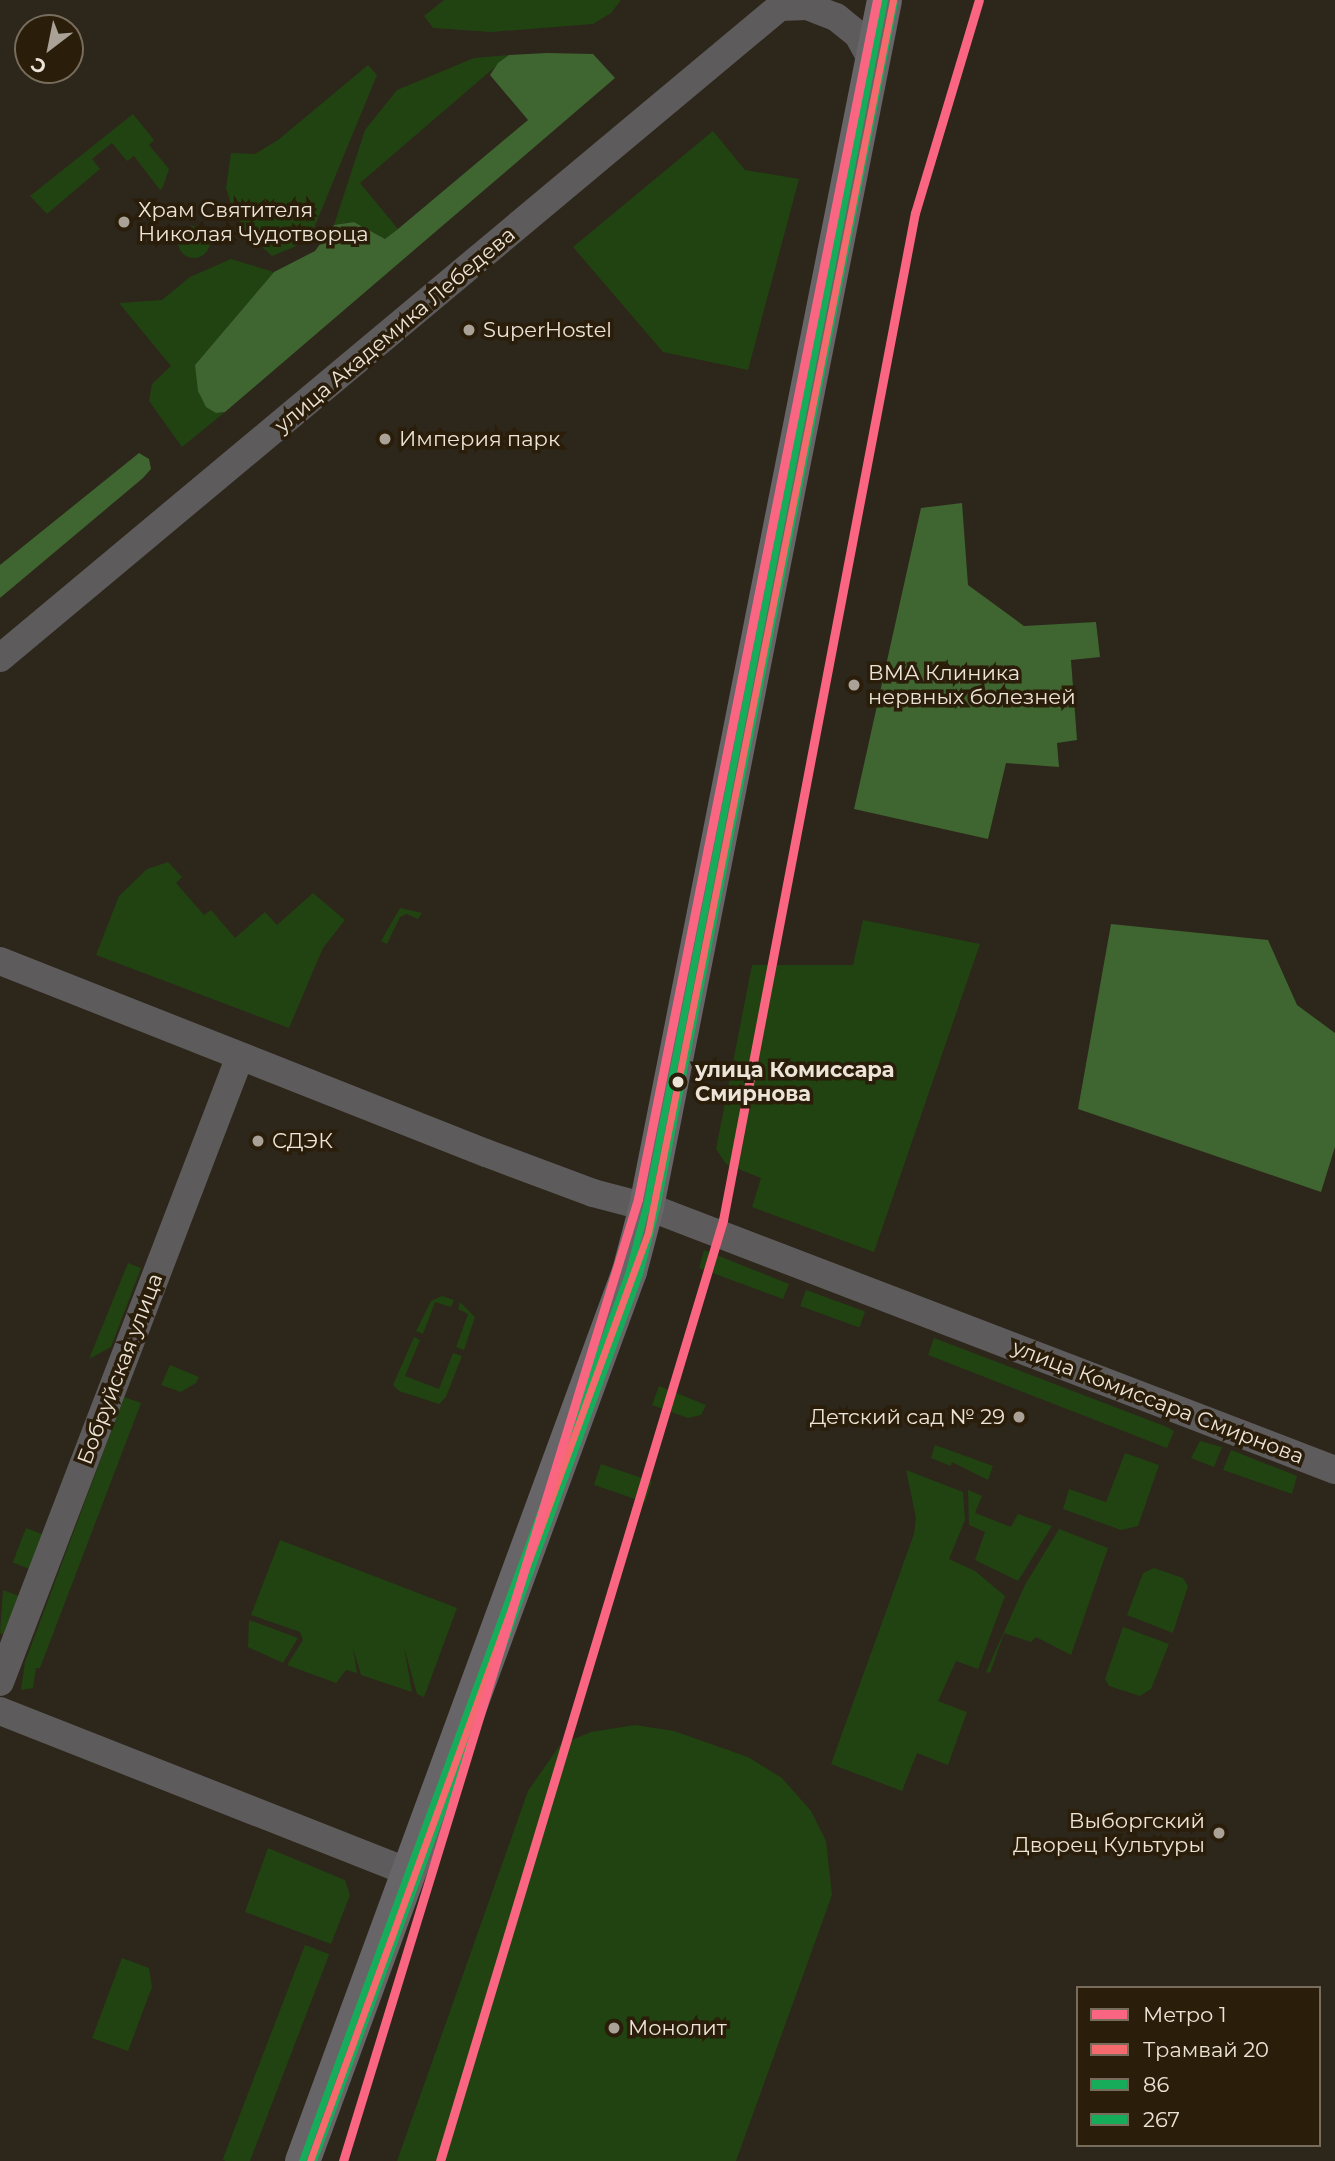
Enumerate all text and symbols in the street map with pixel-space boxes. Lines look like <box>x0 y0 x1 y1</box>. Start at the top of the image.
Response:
north arrow <box>14 14 84 84</box>
text: С <box>27 52 51 79</box>
place label: Храм Святителя Николая Чудотворца <box>138 197 368 247</box>
marker: Храм Святителя Николая Чудотворца <box>116 214 132 230</box>
street label: улица Академика Лебедева <box>270 222 520 438</box>
place label: SuperHostel <box>483 317 612 343</box>
marker: SuperHostel <box>461 322 477 338</box>
place label: Империя парк <box>399 426 560 452</box>
marker: Империя парк <box>377 431 393 447</box>
place label: ВМА Клиника нервных болезней <box>868 660 1076 710</box>
marker: ВМА Клиника нервных болезней <box>846 677 862 693</box>
place label: улица Комиссара Смирнова <box>695 1057 894 1107</box>
marker: улица Комиссара Смирнова <box>667 1071 689 1093</box>
place label: СДЭК <box>272 1128 333 1154</box>
marker: СДЭК <box>250 1133 266 1149</box>
street label: Бобруйская улица <box>72 1270 168 1468</box>
street label: улица Комиссара Смирнова <box>1009 1335 1307 1469</box>
place label: Детский сад № 29 <box>810 1404 1005 1430</box>
marker: Детский сад № 29 <box>1011 1409 1027 1425</box>
place label: Выборгский Дворец Культуры <box>1013 1808 1205 1858</box>
marker: Выборгский Дворец Культуры <box>1211 1825 1227 1841</box>
legend <box>1076 1986 1321 2147</box>
text: Метро 1 <box>1143 2002 1227 2027</box>
place label: Монолит <box>628 2015 727 2041</box>
marker: Монолит <box>606 2020 622 2036</box>
text: Трамвай 20 <box>1143 2037 1269 2062</box>
text: 86 <box>1143 2072 1169 2097</box>
text: 267 <box>1143 2107 1180 2132</box>

